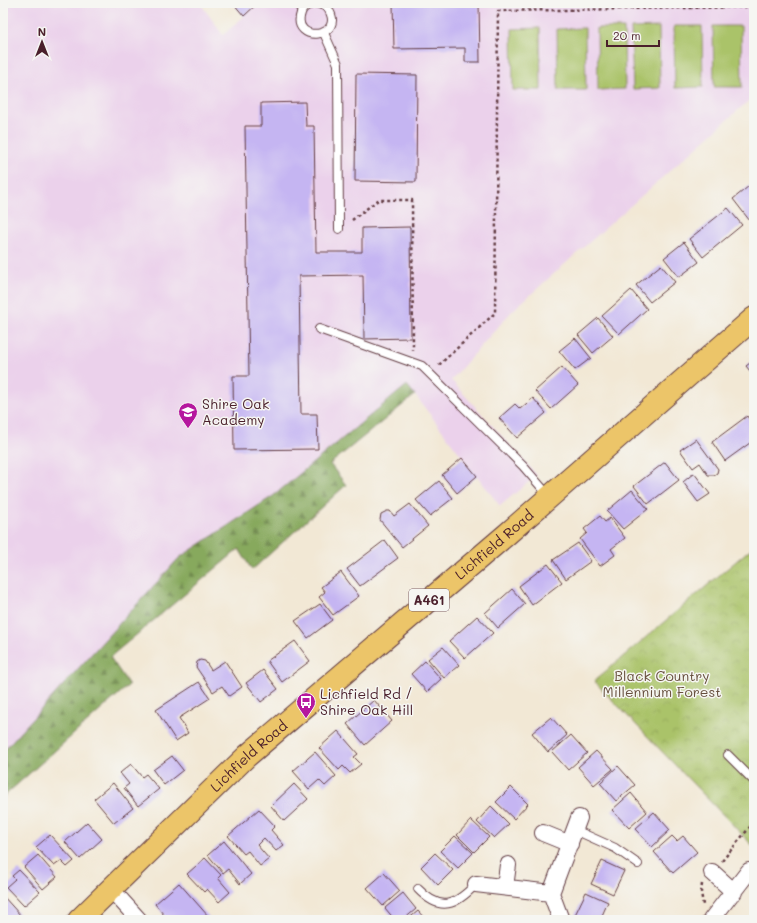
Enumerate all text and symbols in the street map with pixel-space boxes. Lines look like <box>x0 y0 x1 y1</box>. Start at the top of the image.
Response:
north arrow <box>22 22 62 62</box>
scale bar <box>607 22 659 48</box>
text: N <box>38 24 46 39</box>
text: 20 m <box>613 27 641 43</box>
place label: Shire Oak Academy <box>202 394 269 429</box>
school or university icon: Shire Oak Academy <box>177 401 199 429</box>
street label: Lichfield Road <box>451 505 537 584</box>
road number: A461 <box>409 589 449 611</box>
park label: Black Country Millennium Forest <box>602 666 722 701</box>
place label: Lichfield Rd / Shire Oak Hill <box>320 684 413 719</box>
bus stop icon: Lichfield Rd / Shire Oak Hill <box>295 691 317 719</box>
street label: Lichfield Road <box>206 716 291 796</box>

